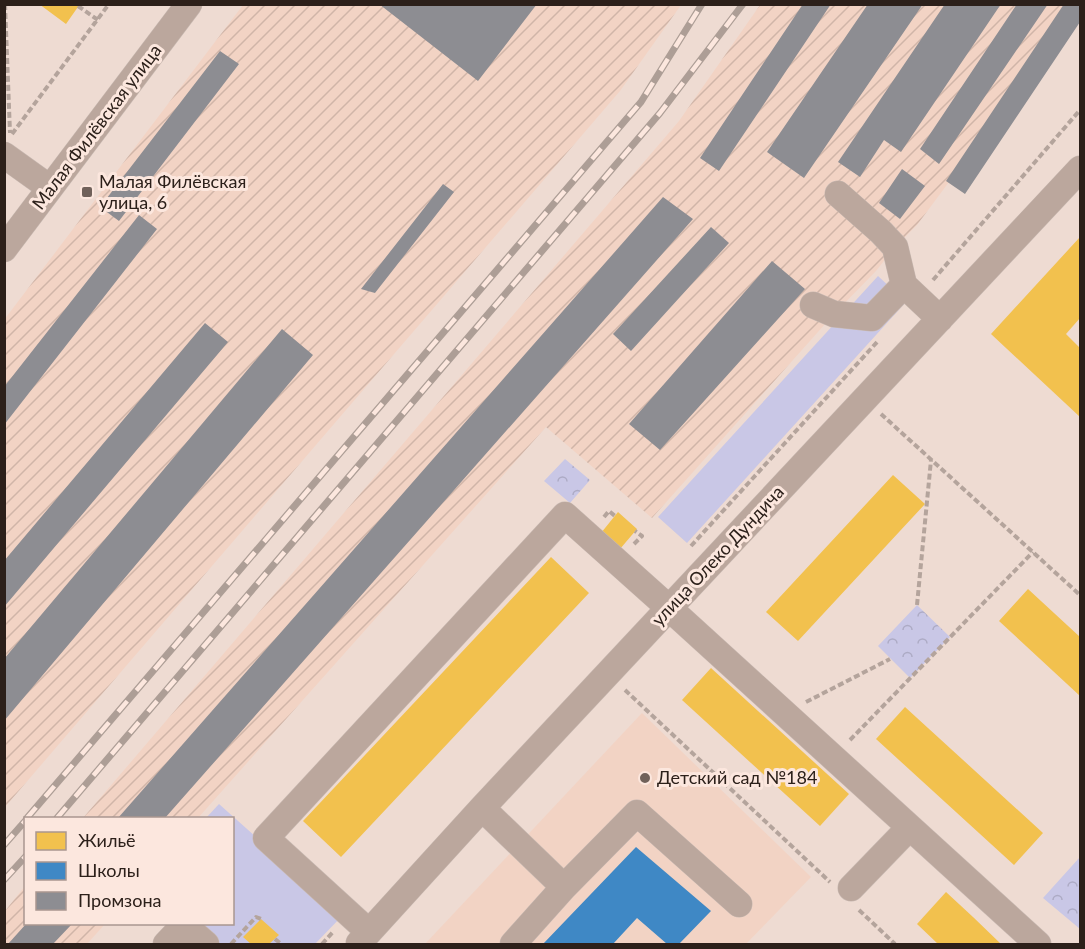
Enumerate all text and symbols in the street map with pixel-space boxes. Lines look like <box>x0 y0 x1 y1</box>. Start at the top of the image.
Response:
street label: Малая Филёвская улица <box>27 39 166 213</box>
place label: Малая Филёвская улица, 6 <box>99 170 246 213</box>
marker: Малая Филёвская улица, 6 <box>80 185 94 199</box>
street label: улица Олеко Дундича <box>647 481 788 630</box>
place label: Детский сад №184 <box>657 766 817 788</box>
marker: Детский сад №184 <box>638 771 652 785</box>
legend <box>24 817 234 925</box>
text: Жильё <box>78 829 136 851</box>
text: Школы <box>78 859 140 881</box>
text: Промзона <box>78 889 161 911</box>

